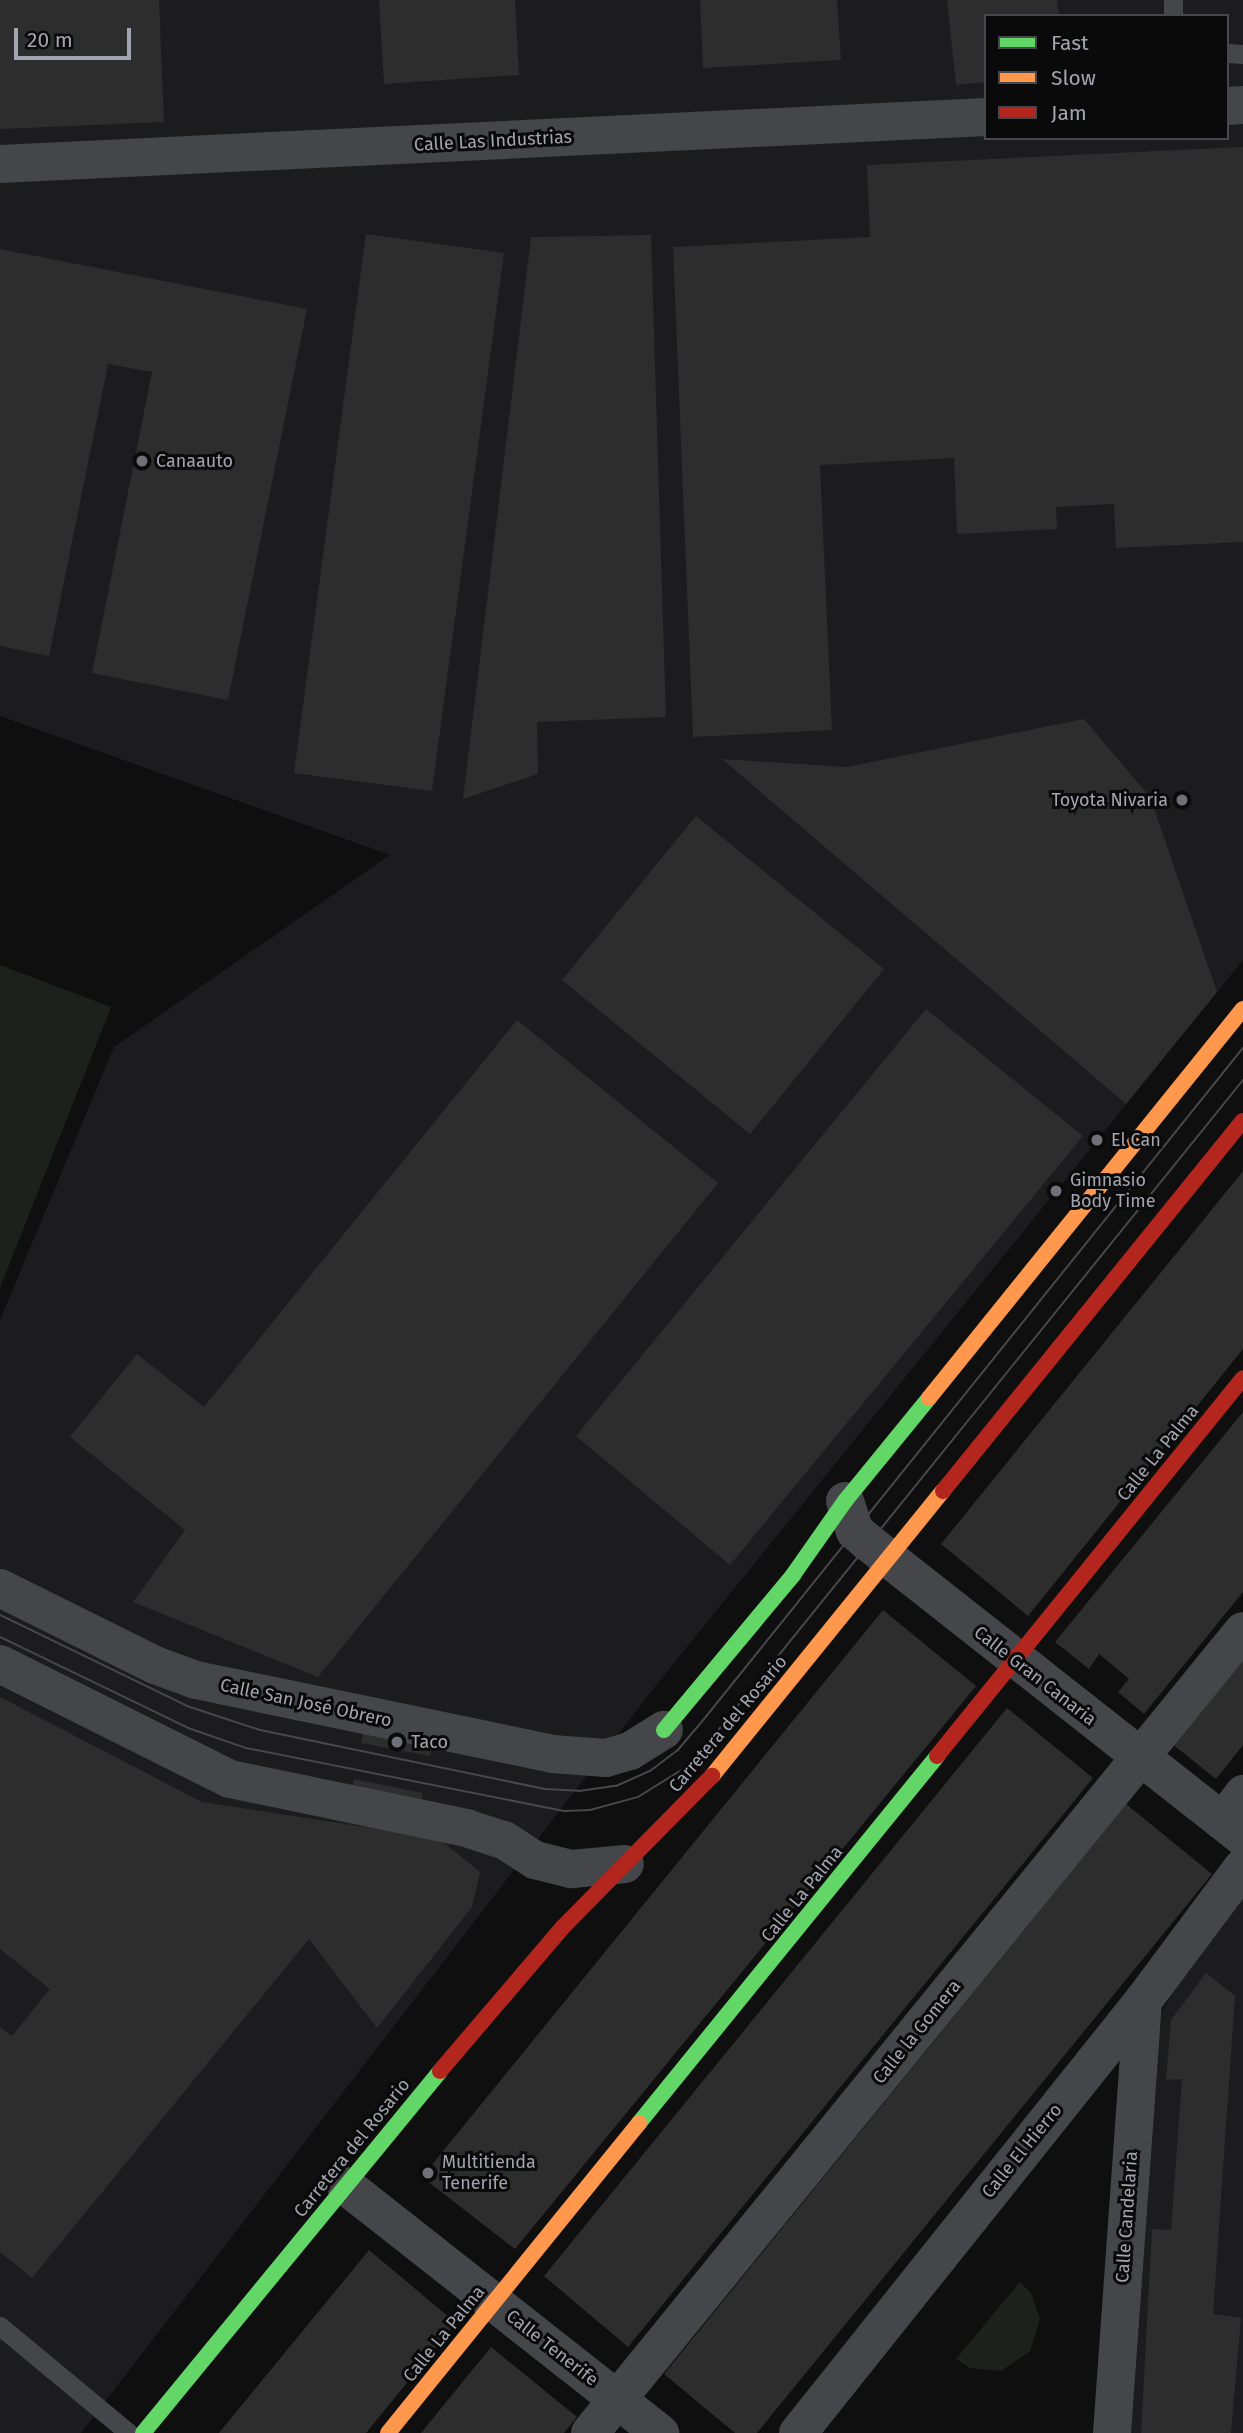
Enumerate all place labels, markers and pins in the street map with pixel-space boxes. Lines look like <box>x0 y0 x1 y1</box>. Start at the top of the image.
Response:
place label: Canaauto <box>156 450 233 472</box>
marker: Canaauto <box>134 453 150 469</box>
place label: Toyota Nivaria <box>1051 789 1168 811</box>
marker: Toyota Nivaria <box>1174 792 1190 808</box>
place label: El Can <box>1111 1129 1161 1151</box>
marker: El Can <box>1089 1132 1105 1148</box>
place label: Gimnasio Body Time <box>1070 1170 1155 1212</box>
marker: Gimnasio Body Time <box>1048 1183 1064 1199</box>
place label: Taco <box>411 1731 448 1753</box>
marker: Taco <box>389 1734 405 1750</box>
place label: Multitienda Tenerife <box>442 2152 536 2194</box>
marker: Multitienda Tenerife <box>420 2165 436 2181</box>

